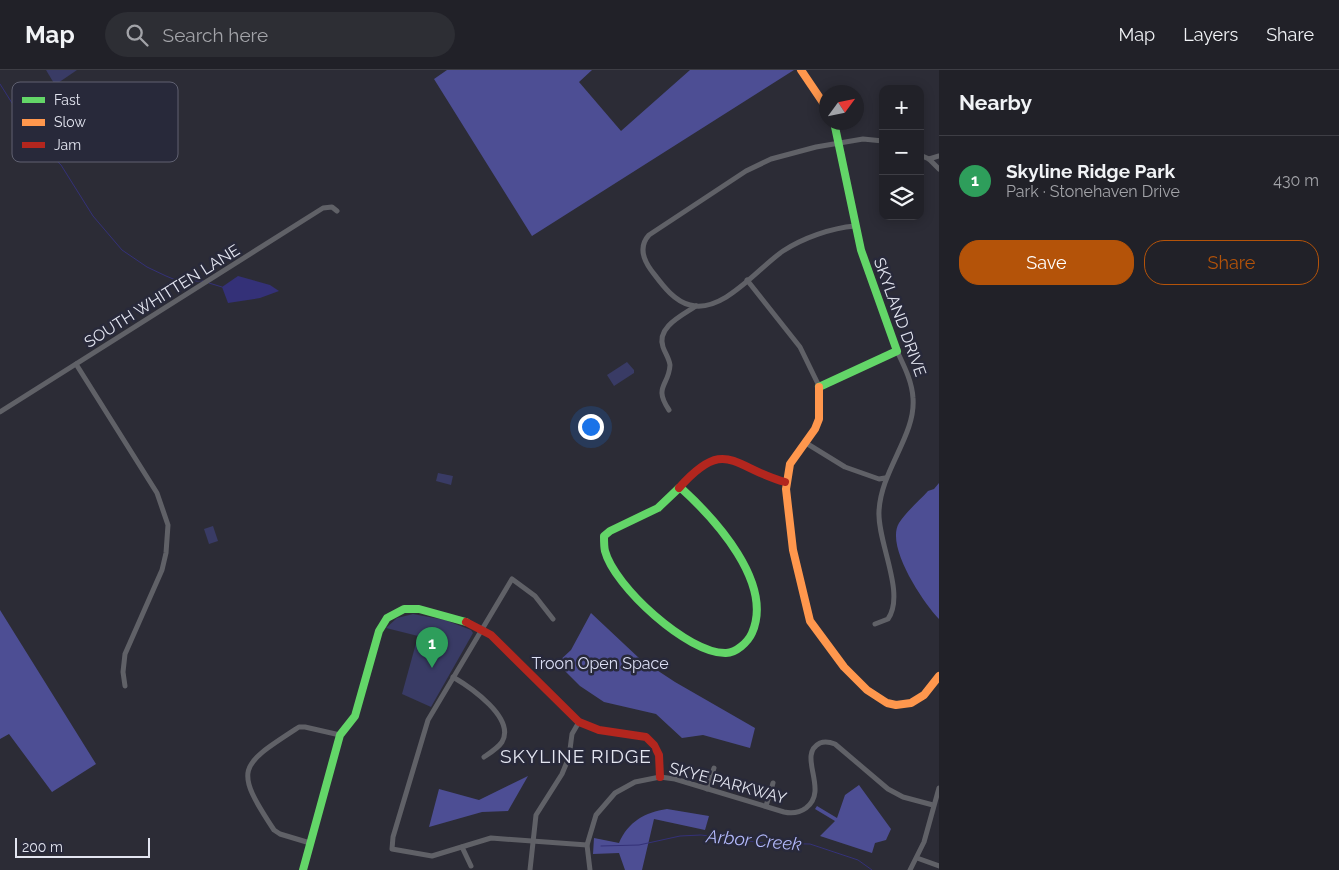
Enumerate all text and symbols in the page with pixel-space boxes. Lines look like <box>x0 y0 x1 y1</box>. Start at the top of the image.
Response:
search box <box>105 12 455 57</box>
text: Map <box>25 20 75 49</box>
icon: search <box>123 21 151 49</box>
text: Search here <box>163 24 268 46</box>
text: Map <box>1119 24 1155 45</box>
text: Layers <box>1183 24 1238 45</box>
text: Share <box>1266 24 1314 45</box>
legend <box>12 82 178 162</box>
north arrow <box>819 85 864 130</box>
map controls <box>879 85 924 220</box>
button: + <box>879 85 924 130</box>
text: Nearby <box>959 90 1032 115</box>
text: Fast <box>54 92 81 108</box>
text: Slow <box>54 114 86 130</box>
button: − <box>879 130 924 175</box>
text: Jam <box>54 137 81 153</box>
text: Skyline Ridge Park <box>1006 160 1175 182</box>
text: 1 <box>971 171 979 190</box>
text: 430 m <box>1273 171 1319 190</box>
button: layers <box>879 175 924 220</box>
text: Park · Stonehaven Drive <box>1006 182 1180 201</box>
street label: SOUTH WHITTEN LANE <box>81 240 243 352</box>
button: Save <box>959 240 1134 285</box>
button: Share <box>1144 240 1319 285</box>
street label: SKYLAND DRIVE <box>870 255 930 379</box>
your location <box>578 414 604 440</box>
pin: 1 <box>416 627 448 668</box>
park label: Troon Open Space <box>531 654 669 673</box>
district label: SKYLINE RIDGE <box>500 745 652 767</box>
street label: SKYE PARKWAY <box>667 758 789 808</box>
water label: Arbor Creek <box>704 825 803 855</box>
scale bar <box>15 835 150 858</box>
text: 200 m <box>22 839 63 855</box>

